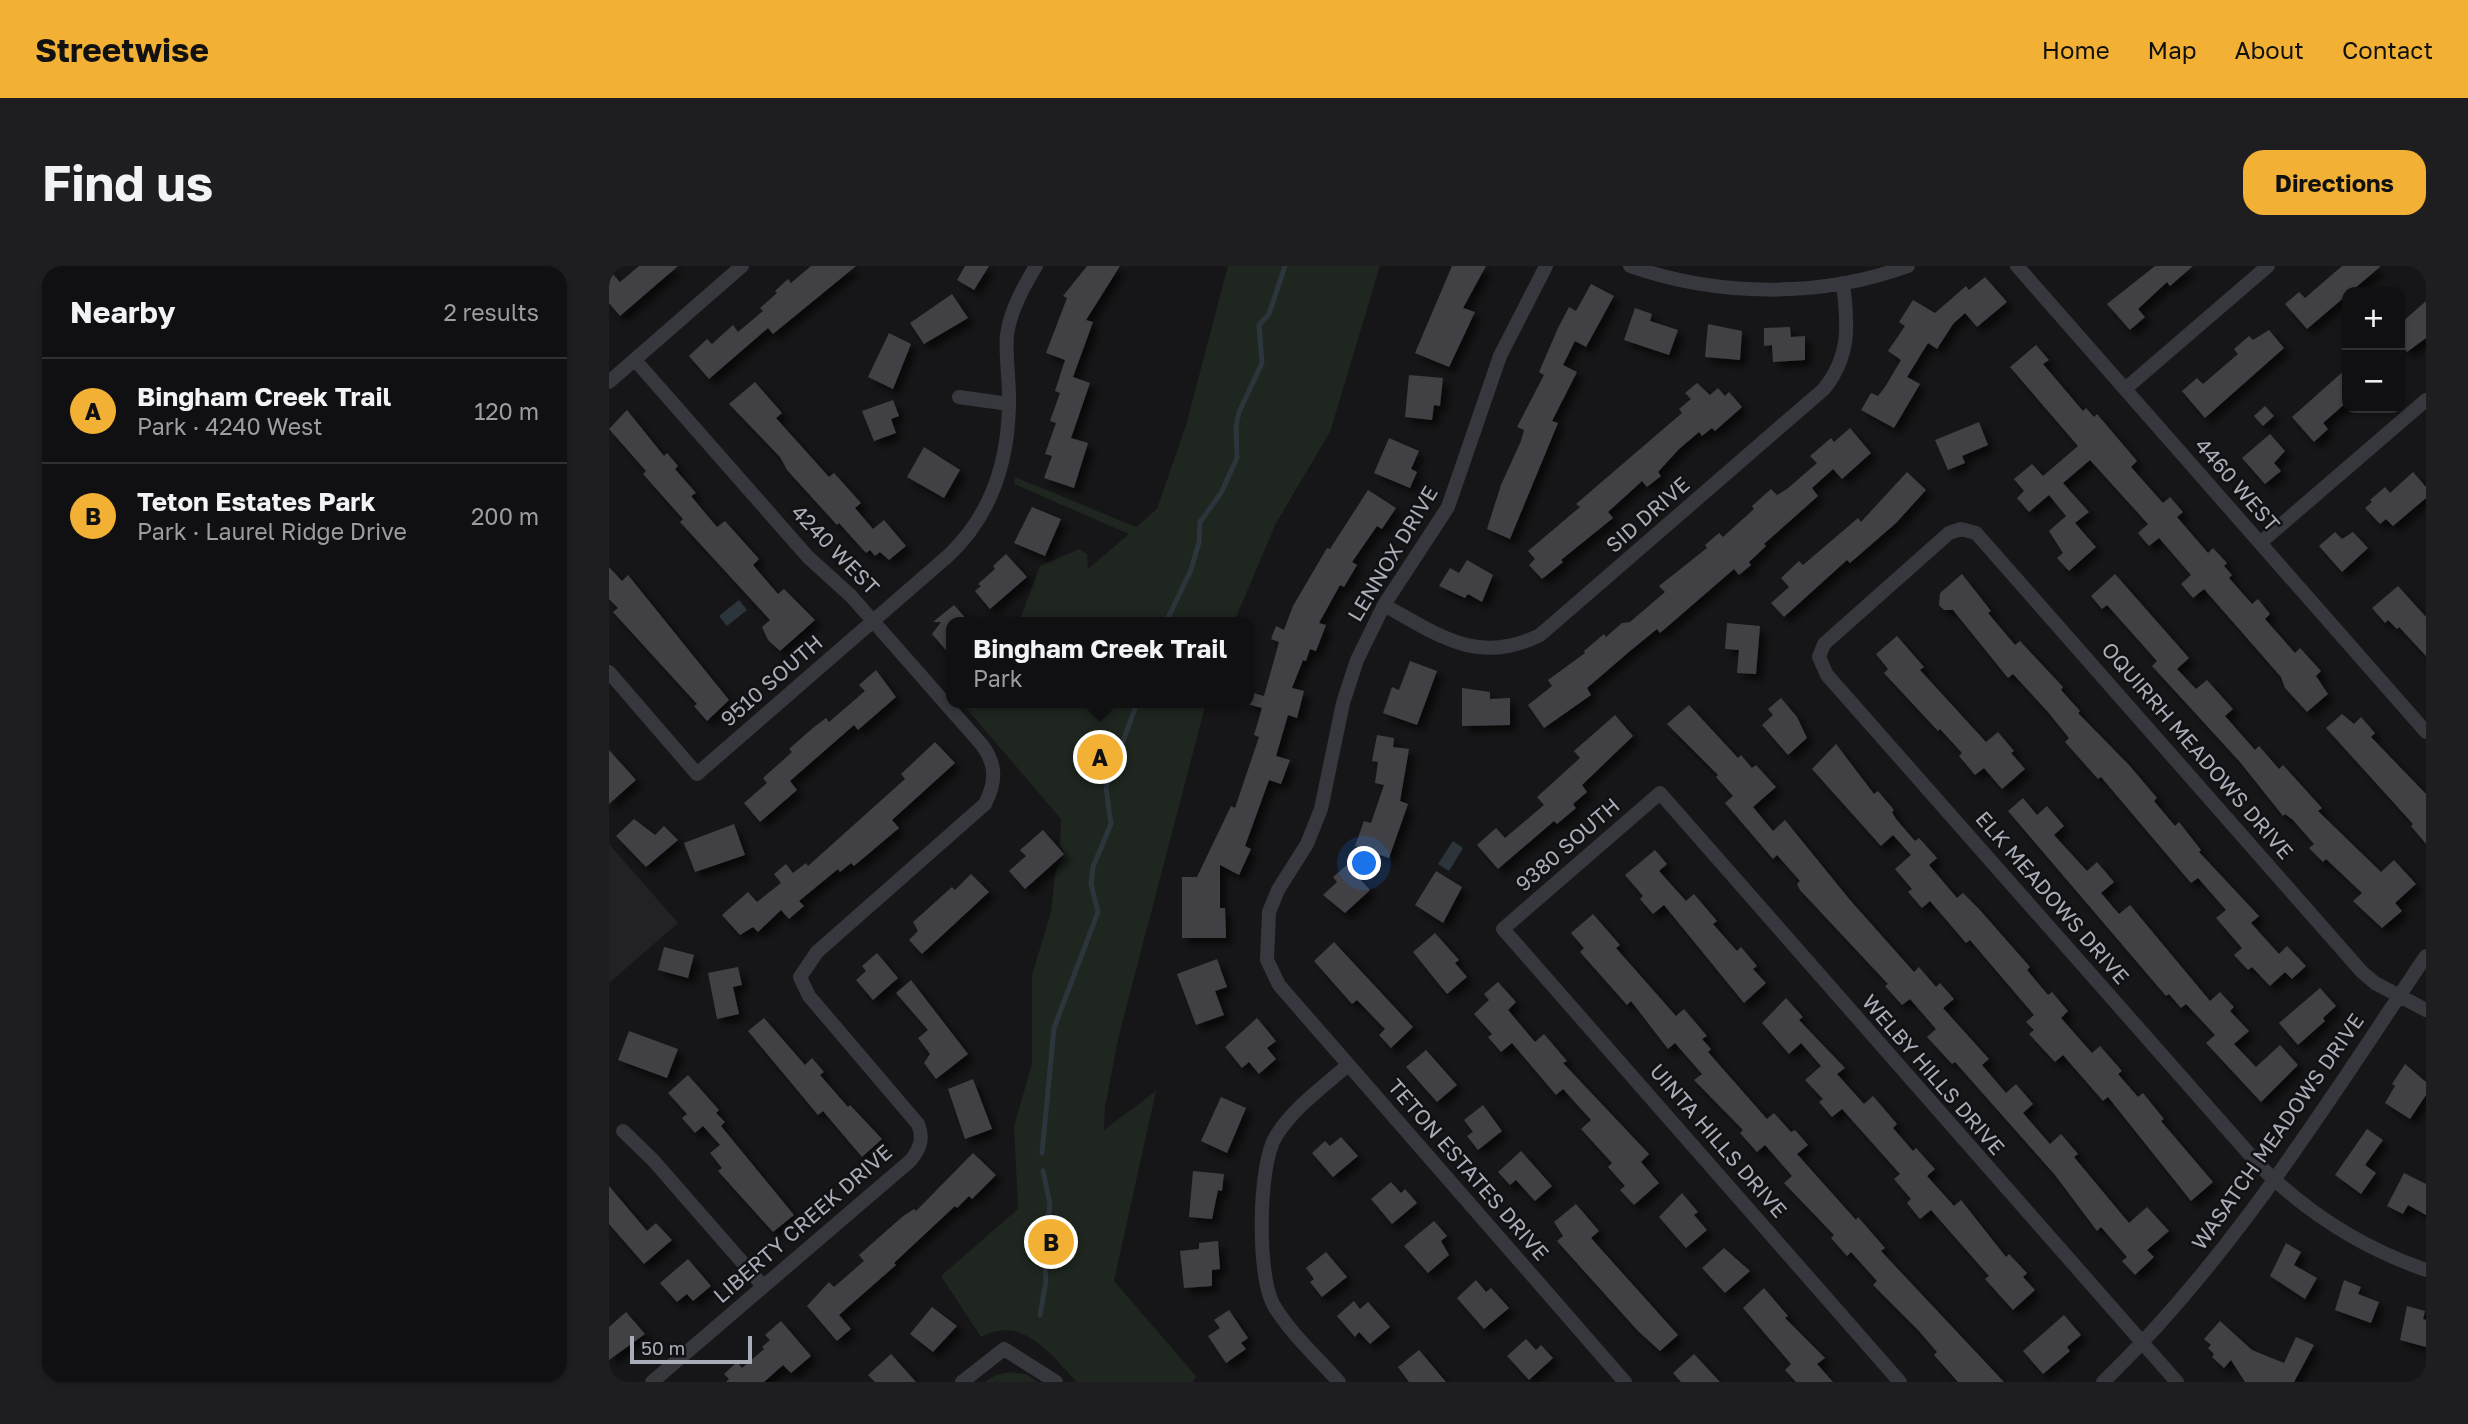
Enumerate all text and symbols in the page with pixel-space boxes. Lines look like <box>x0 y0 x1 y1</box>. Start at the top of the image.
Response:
text: Streetwise <box>35 30 209 69</box>
text: Home <box>2042 35 2110 64</box>
text: Map <box>2148 35 2197 64</box>
text: About <box>2235 35 2304 64</box>
text: Contact <box>2342 35 2433 64</box>
button: Directions <box>2243 150 2426 215</box>
text: Find us <box>42 153 213 212</box>
map controls <box>2342 287 2405 413</box>
button: + <box>2342 287 2405 350</box>
text: Nearby <box>70 294 175 330</box>
text: 2 results <box>443 298 539 326</box>
button: − <box>2342 350 2405 413</box>
text: Bingham Creek Trail <box>137 381 391 412</box>
text: A <box>85 397 101 425</box>
text: 120 m <box>474 397 539 425</box>
text: Park · 4240 West <box>137 412 323 440</box>
street label: 4460 WEST <box>2190 432 2286 537</box>
street label: SID DRIVE <box>1600 471 1695 558</box>
street label: LENNOX DRIVE <box>1341 481 1443 626</box>
text: Teton Estates Park <box>137 486 376 517</box>
street label: 4240 WEST <box>786 499 885 600</box>
text: B <box>85 502 101 530</box>
text: 200 m <box>471 502 539 530</box>
text: Park · Laurel Ridge Drive <box>137 517 407 545</box>
popup <box>946 617 1254 708</box>
street label: 9510 SOUTH <box>715 629 828 732</box>
text: Bingham Creek Trail <box>973 633 1227 664</box>
street label: OQUIRRH MEADOWS DRIVE <box>2096 637 2299 864</box>
text: Park <box>973 664 1023 692</box>
pin: A <box>1077 731 1123 783</box>
street label: 9380 SOUTH <box>1510 792 1625 896</box>
street label: ELK MEADOWS DRIVE <box>1971 806 2135 989</box>
your location <box>1347 846 1381 880</box>
street label: WELBY HILLS DRIVE <box>1857 989 2011 1160</box>
street label: WASATCH MEADOWS DRIVE <box>2186 1008 2369 1255</box>
street label: UINTA HILLS DRIVE <box>1645 1058 1793 1223</box>
street label: TETON ESTATES DRIVE <box>1383 1073 1555 1265</box>
street label: LIBERTY CREEK DRIVE <box>708 1139 897 1308</box>
pin: B <box>1028 1216 1074 1268</box>
scale bar <box>630 1333 753 1365</box>
text: 50 m <box>641 1336 685 1359</box>

